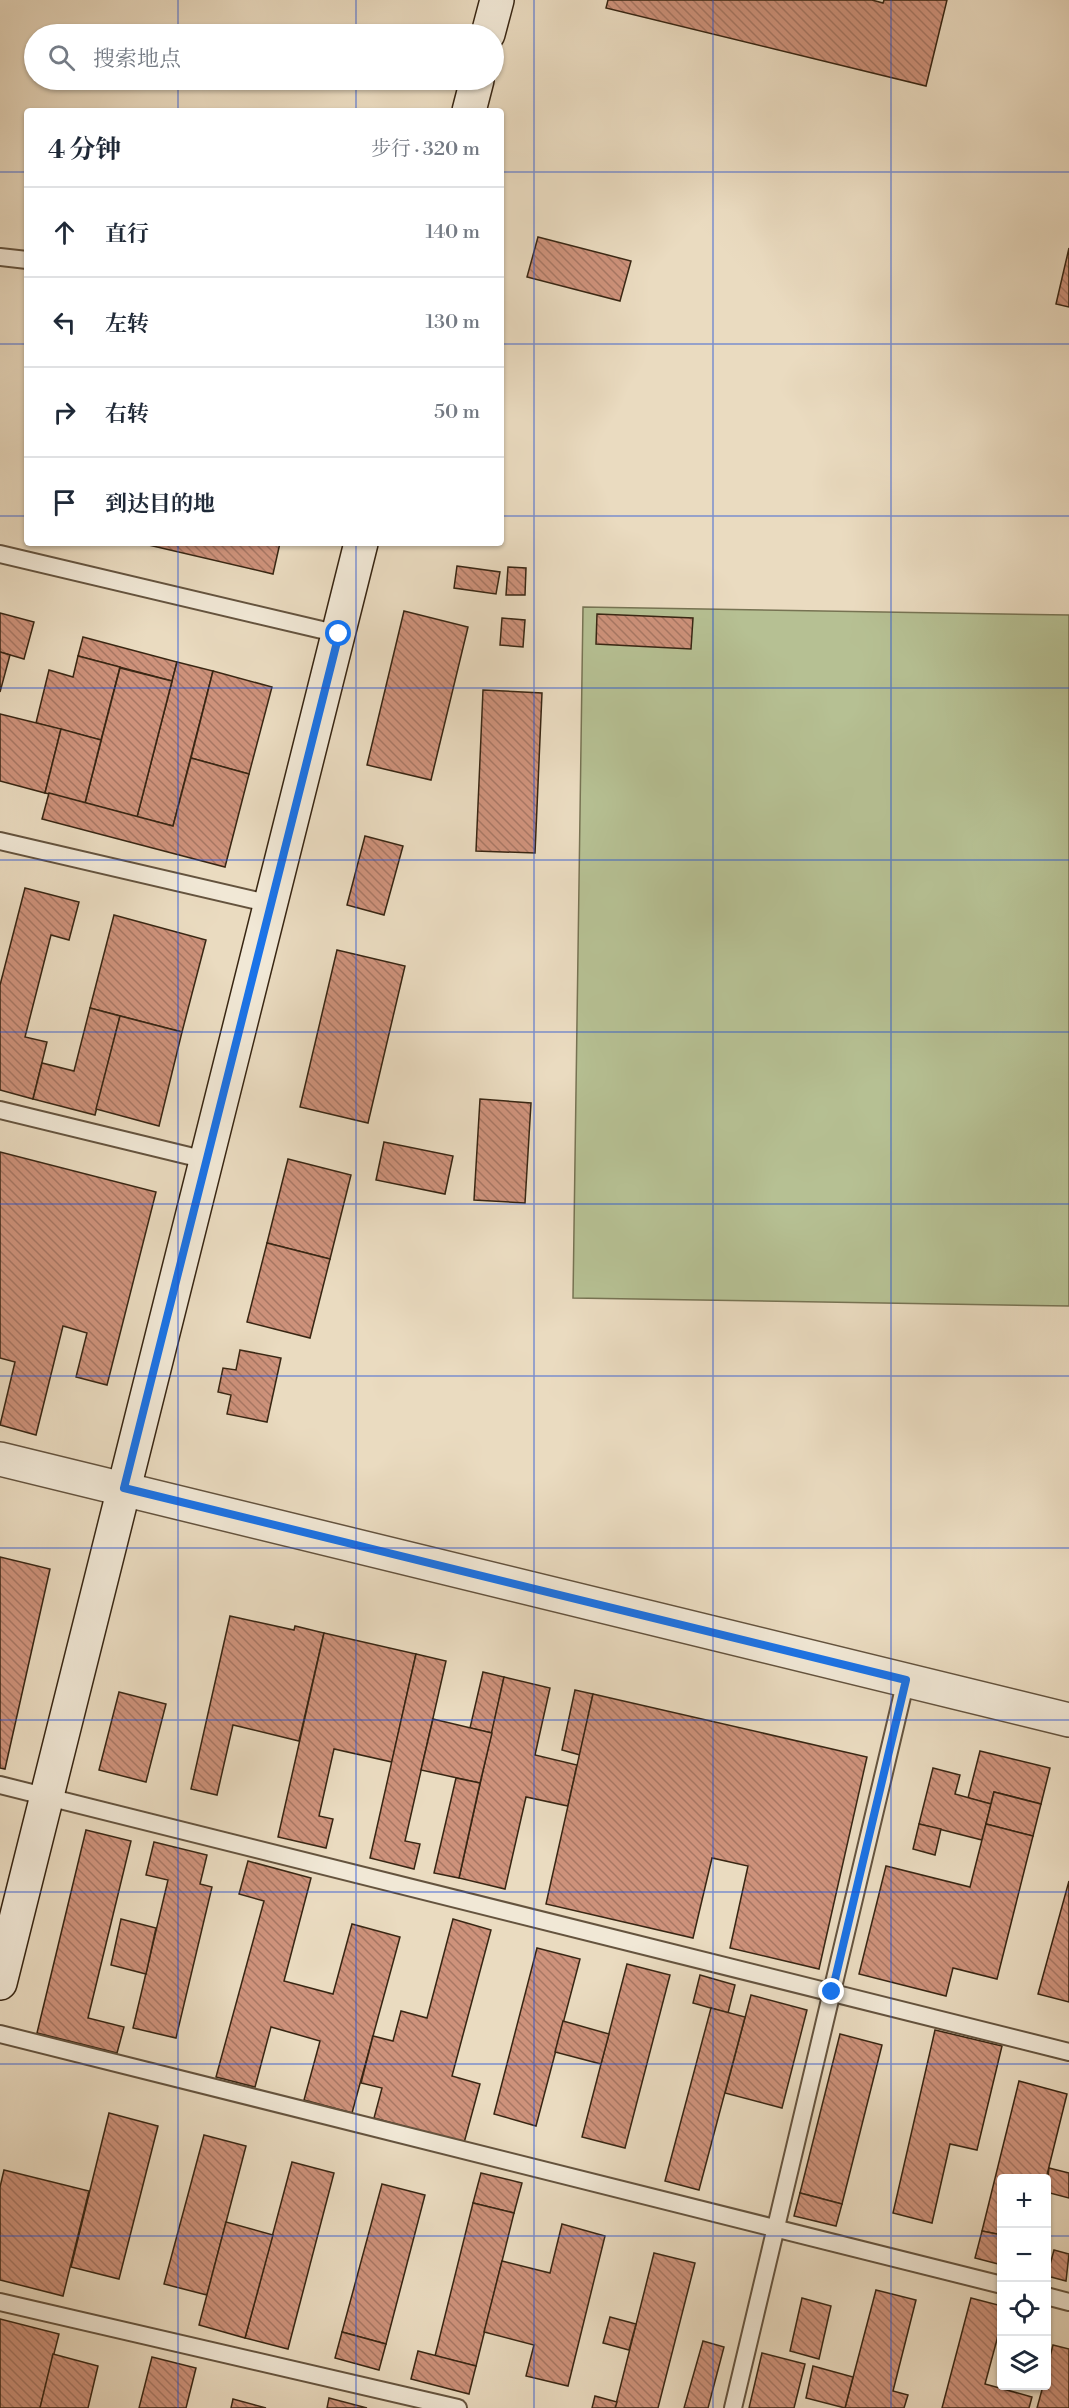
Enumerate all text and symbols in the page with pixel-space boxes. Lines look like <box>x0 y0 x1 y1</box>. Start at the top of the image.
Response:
search box <box>24 24 504 90</box>
icon: search <box>45 41 78 74</box>
text: 搜索地点 <box>93 46 181 73</box>
text: 4 分钟 <box>48 134 122 166</box>
text: 步行 · 320 m <box>371 137 480 162</box>
icon: ahead <box>48 216 81 249</box>
text: 140 m <box>425 220 480 245</box>
text: 直行 <box>105 221 149 248</box>
icon: left <box>48 306 81 339</box>
text: 130 m <box>425 310 480 335</box>
text: 左转 <box>105 311 149 338</box>
icon: right <box>48 396 81 429</box>
text: 50 m <box>434 400 480 425</box>
text: 右转 <box>105 401 149 428</box>
icon: arrive <box>48 486 81 519</box>
text: 到达目的地 <box>105 491 215 518</box>
route start <box>325 620 351 646</box>
route end <box>818 1978 844 2004</box>
map controls <box>997 2174 1051 2390</box>
button: + <box>997 2174 1051 2228</box>
button: − <box>997 2228 1051 2282</box>
button: locate <box>997 2282 1051 2336</box>
button: layers <box>997 2336 1051 2390</box>

